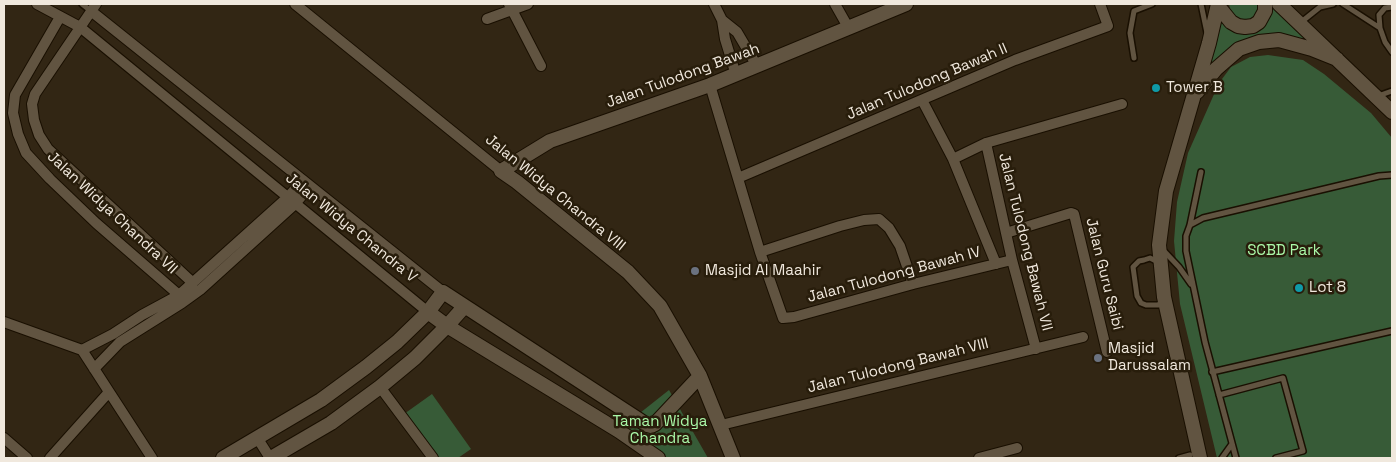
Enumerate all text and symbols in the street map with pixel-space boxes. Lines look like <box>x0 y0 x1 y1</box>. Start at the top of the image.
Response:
street label: Jalan Tulodong Bawah <box>604 40 762 112</box>
street label: Jalan Tulodong Bawah II <box>844 40 1010 124</box>
place label: Tower B <box>1166 79 1223 97</box>
marker: Tower B <box>1150 82 1162 94</box>
street label: Jalan Widya Chandra VIII <box>481 131 629 255</box>
street label: Jalan Widya Chandra VII <box>43 148 181 278</box>
street label: Jalan Tulodong Bawah VII <box>994 151 1056 333</box>
street label: Jalan Widya Chandra V <box>282 169 420 287</box>
street label: Jalan Guru Saibi <box>1081 216 1127 332</box>
park label: SCBD Park <box>1247 242 1321 260</box>
street label: Jalan Tulodong Bawah IV <box>805 243 983 307</box>
place label: Masjid Al Maahir <box>705 262 821 280</box>
marker: Masjid Al Maahir <box>689 265 701 277</box>
place label: Lot 8 <box>1309 279 1346 297</box>
marker: Lot 8 <box>1293 282 1305 294</box>
street label: Jalan Tulodong Bawah VIII <box>806 335 990 397</box>
place label: Masjid Darussalam <box>1108 340 1191 375</box>
marker: Masjid Darussalam <box>1092 352 1104 364</box>
park label: Taman Widya Chandra <box>613 413 707 448</box>

